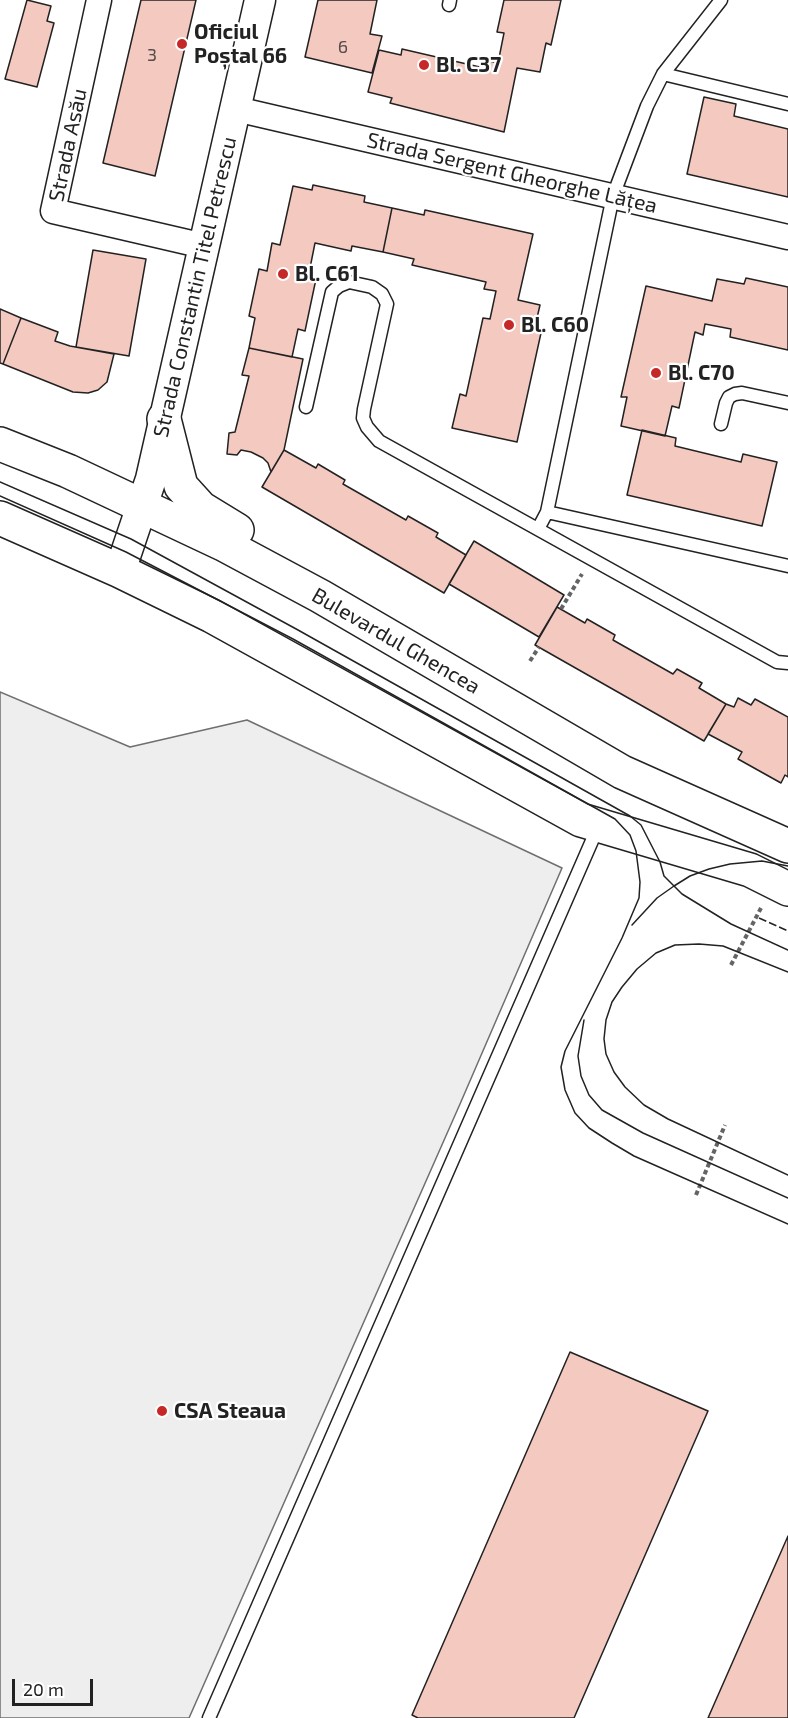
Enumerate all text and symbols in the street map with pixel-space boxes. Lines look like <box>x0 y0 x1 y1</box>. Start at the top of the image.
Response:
place label: Oficiul Poștal 66 <box>194 19 287 69</box>
house number: 6 <box>338 36 348 58</box>
marker: Oficiul Poștal 66 <box>175 37 189 51</box>
house number: 3 <box>147 44 157 66</box>
place label: Bl. C37 <box>436 52 501 78</box>
marker: Bl. C37 <box>417 58 431 72</box>
street label: Strada Asău <box>44 86 92 204</box>
street label: Strada Sergent Gheorghe Lățea <box>364 127 660 219</box>
street label: Strada Constantin Titel Petrescu <box>148 134 242 440</box>
place label: Bl. C61 <box>295 261 359 287</box>
marker: Bl. C61 <box>276 267 290 281</box>
place label: Bl. C60 <box>521 312 589 338</box>
marker: Bl. C60 <box>502 318 516 332</box>
place label: Bl. C70 <box>668 360 735 386</box>
marker: Bl. C70 <box>649 366 663 380</box>
street label: Bulevardul Ghencea <box>307 583 485 699</box>
place label: CSA Steaua <box>174 1398 286 1424</box>
marker: CSA Steaua <box>155 1404 169 1418</box>
scale bar <box>15 1667 96 1705</box>
text: 20 m <box>23 1678 64 1700</box>

